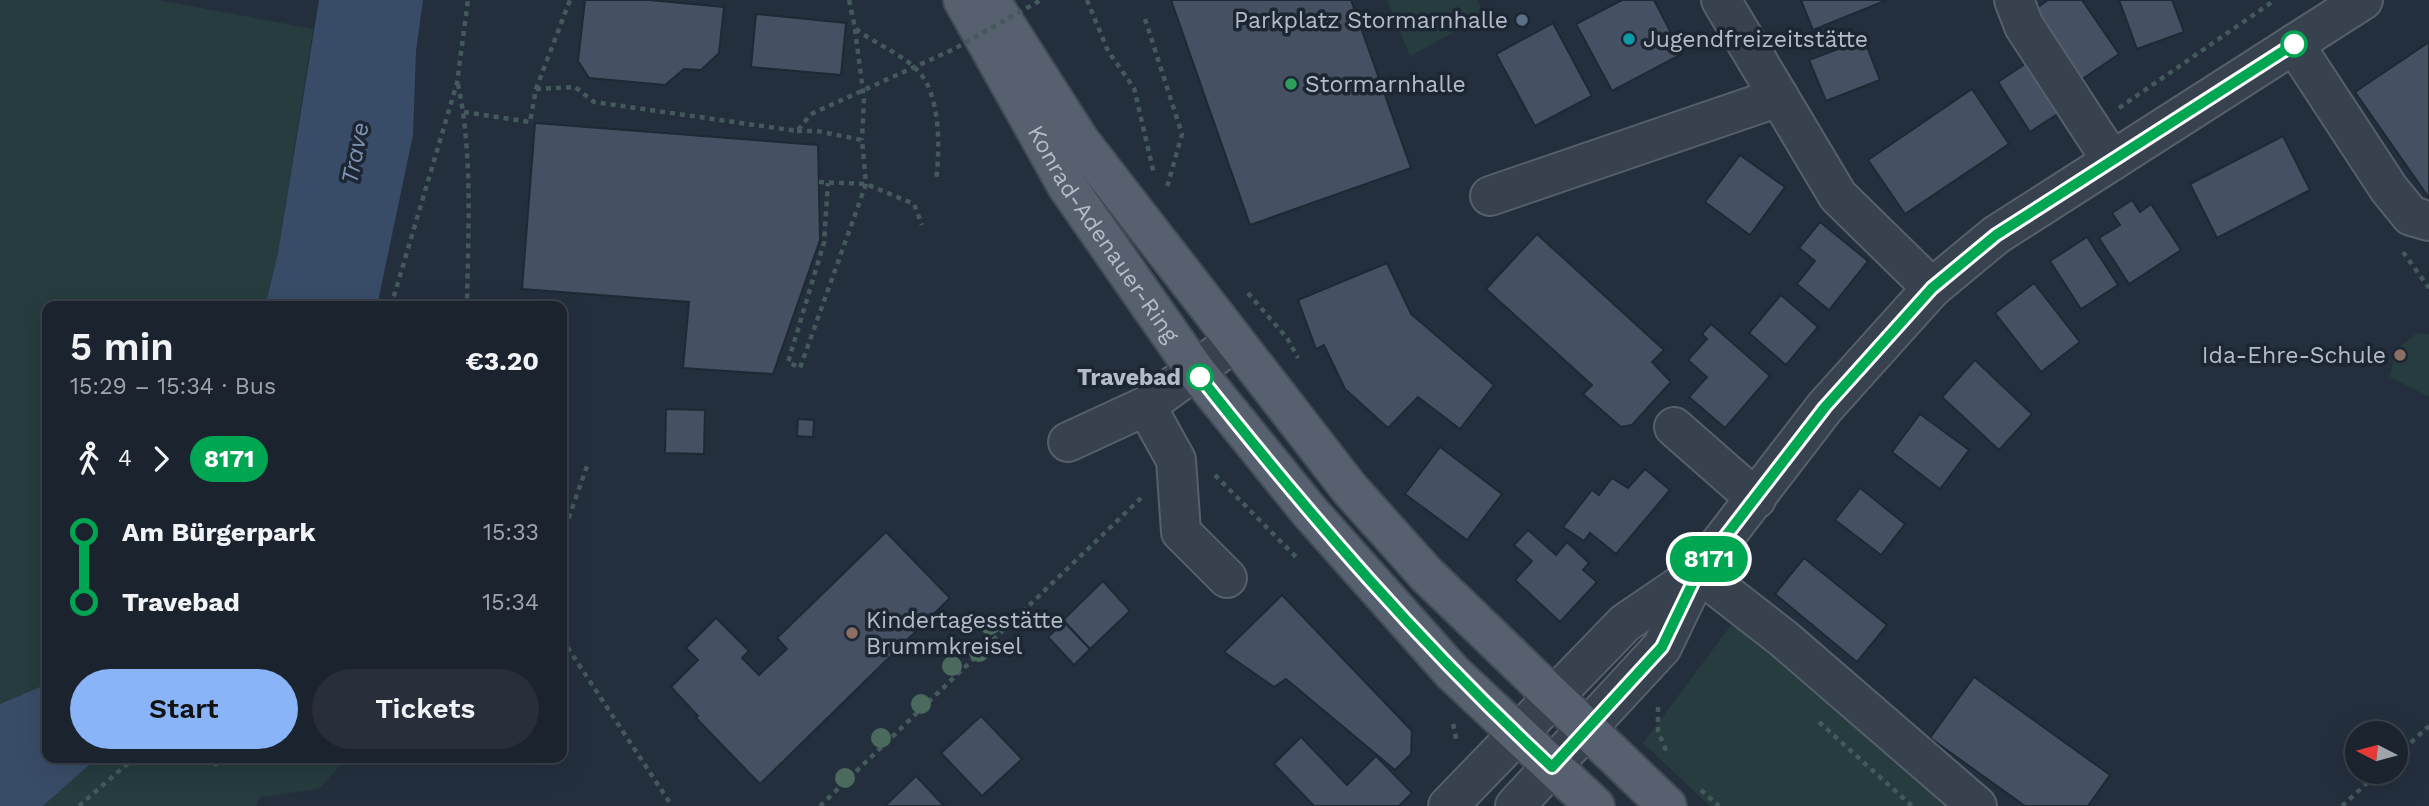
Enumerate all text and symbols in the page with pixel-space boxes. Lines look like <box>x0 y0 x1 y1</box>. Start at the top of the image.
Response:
place label: Parkplatz Stormarnhalle <box>1234 7 1508 34</box>
marker: Parkplatz Stormarnhalle <box>1514 12 1530 28</box>
place label: Jugendfreizeitstätte <box>1643 26 1868 53</box>
marker: Jugendfreizeitstätte <box>1621 31 1637 47</box>
unlabelled marker <box>2281 31 2307 57</box>
place label: Stormarnhalle <box>1305 71 1466 98</box>
marker: Stormarnhalle <box>1283 76 1299 92</box>
water label: Trave <box>335 120 375 186</box>
street label: Konrad-Adenauer-Ring <box>1022 121 1185 348</box>
text: 5 min <box>70 325 174 369</box>
place label: Ida-Ehre-Schule <box>2202 342 2386 369</box>
text: €3.20 <box>466 346 539 376</box>
marker: Ida-Ehre-Schule <box>2392 347 2408 363</box>
place label: Travebad <box>1077 364 1181 391</box>
marker: Travebad <box>1187 364 1213 390</box>
text: 15:29 – 15:34 · Bus <box>70 373 276 400</box>
icon: walk <box>70 440 108 478</box>
icon: forward <box>142 440 180 478</box>
text: 4 <box>118 445 132 472</box>
text: 8171 <box>204 445 254 473</box>
text: Am Bürgerpark <box>122 517 316 547</box>
text: 15:33 <box>483 519 539 546</box>
line badge: 8171 <box>1660 536 1758 582</box>
text: 8171 <box>1684 545 1734 573</box>
text: Travebad <box>122 587 240 617</box>
text: 15:34 <box>482 589 539 616</box>
place label: Kindertagesstätte Brummkreisel <box>866 607 1064 660</box>
marker: Kindertagesstätte Brummkreisel <box>844 625 860 641</box>
button: Start <box>70 669 298 749</box>
button: Tickets <box>312 669 539 749</box>
north arrow <box>2345 721 2408 784</box>
map controls <box>2345 721 2408 784</box>

